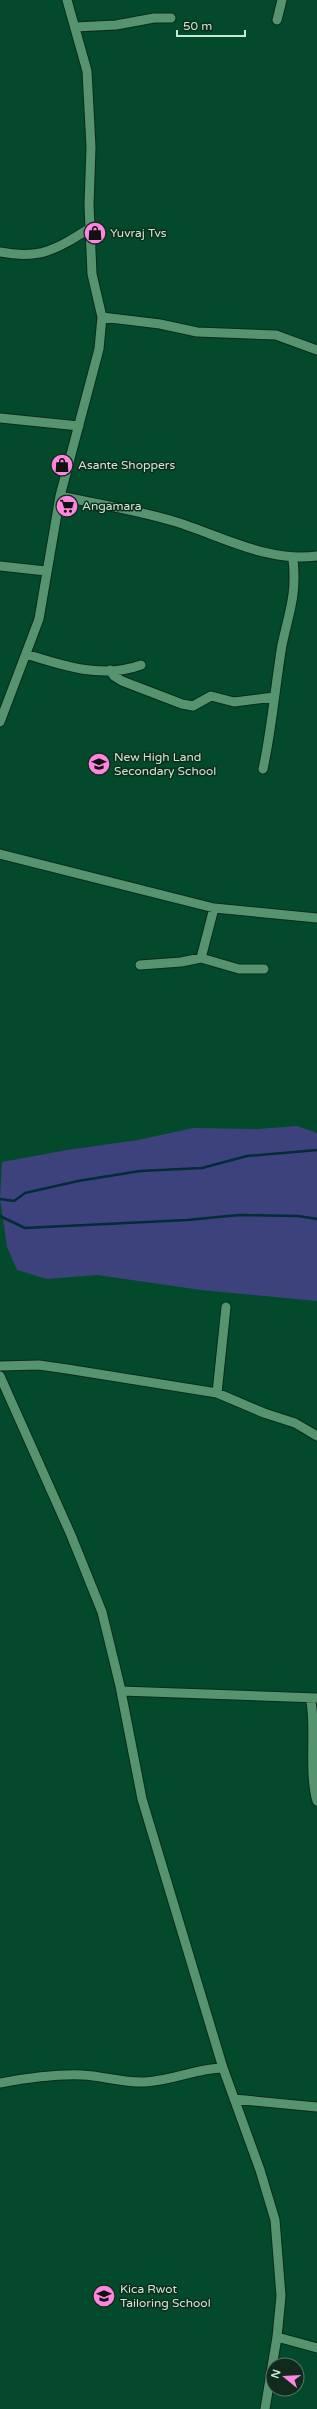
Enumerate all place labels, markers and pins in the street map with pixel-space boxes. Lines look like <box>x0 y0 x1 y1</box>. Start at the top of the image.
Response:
shop icon: Yuvraj Tvs <box>82 220 108 246</box>
place label: Yuvraj Tvs <box>110 226 167 240</box>
shop icon: Asante Shoppers <box>49 452 75 478</box>
place label: Asante Shoppers <box>78 458 175 472</box>
supermarket icon: Angamara <box>54 493 80 519</box>
place label: Angamara <box>82 499 142 513</box>
place label: New High Land Secondary School <box>114 750 216 778</box>
school or university icon: New High Land Secondary School <box>86 751 112 777</box>
place label: Kica Rwot Tailoring School <box>120 2282 211 2310</box>
school or university icon: Kica Rwot Tailoring School <box>91 2283 117 2309</box>

